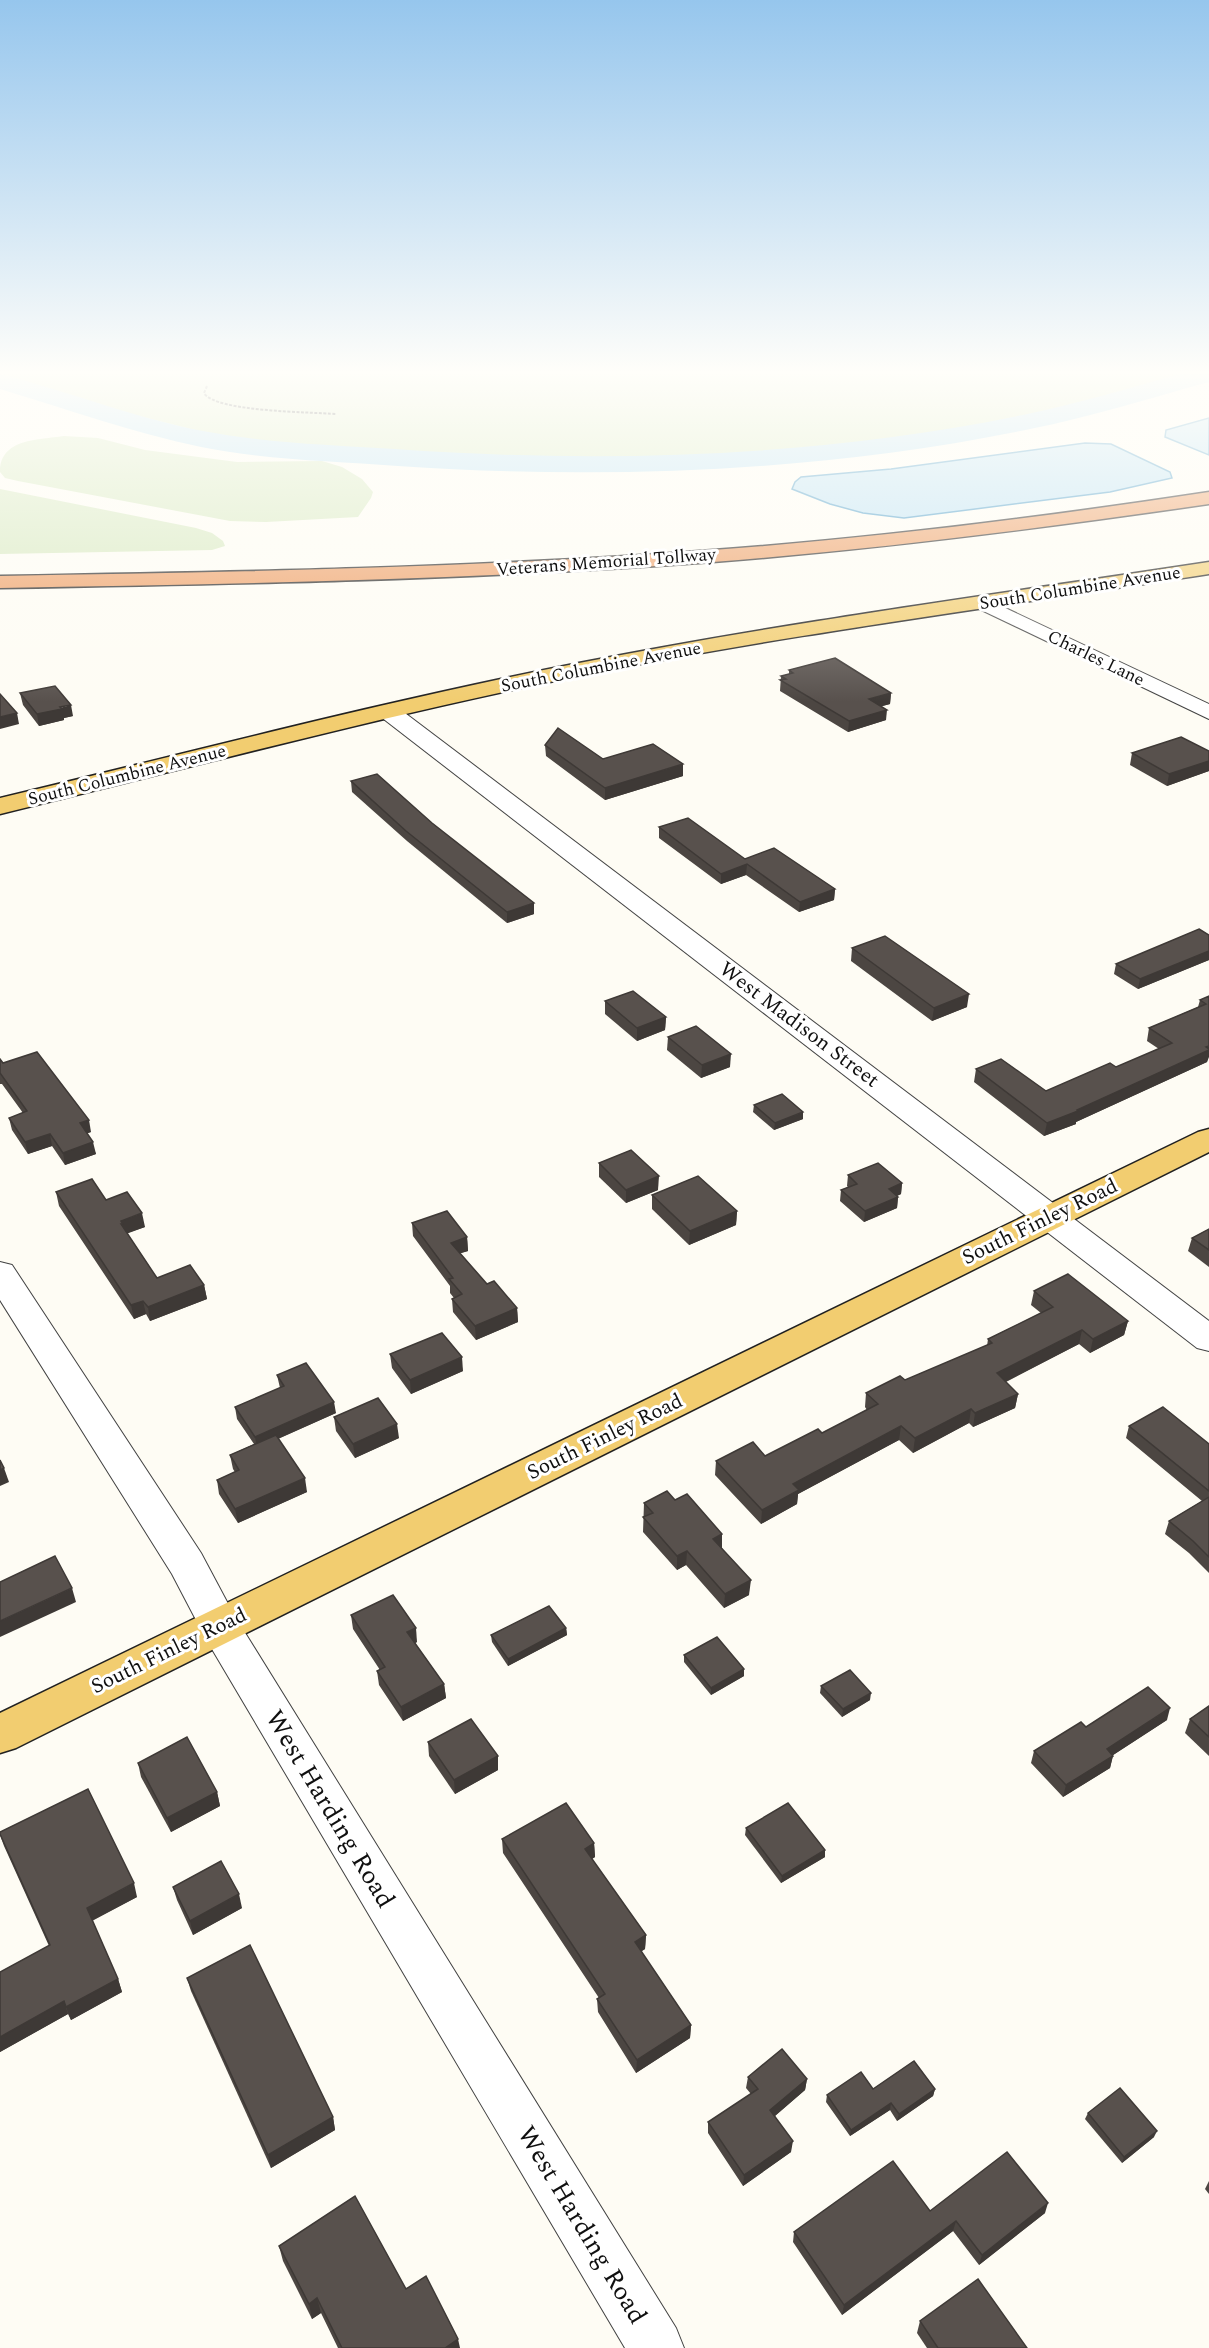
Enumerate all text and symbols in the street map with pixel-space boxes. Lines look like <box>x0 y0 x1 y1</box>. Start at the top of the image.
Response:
street label: Veterans Memorial Tollway <box>495 541 718 583</box>
street label: South Columbine Avenue <box>977 559 1183 617</box>
street label: Charles Lane <box>1043 623 1149 693</box>
street label: South Columbine Avenue <box>499 634 703 700</box>
street label: South Columbine Avenue <box>25 737 229 813</box>
street label: West Madison Street <box>712 954 886 1096</box>
street label: South Finley Road <box>957 1170 1123 1274</box>
street label: South Finley Road <box>522 1385 688 1489</box>
street label: South Finley Road <box>86 1599 252 1703</box>
street label: West Harding Road <box>255 1702 405 1916</box>
street label: West Harding Road <box>507 2118 657 2332</box>

